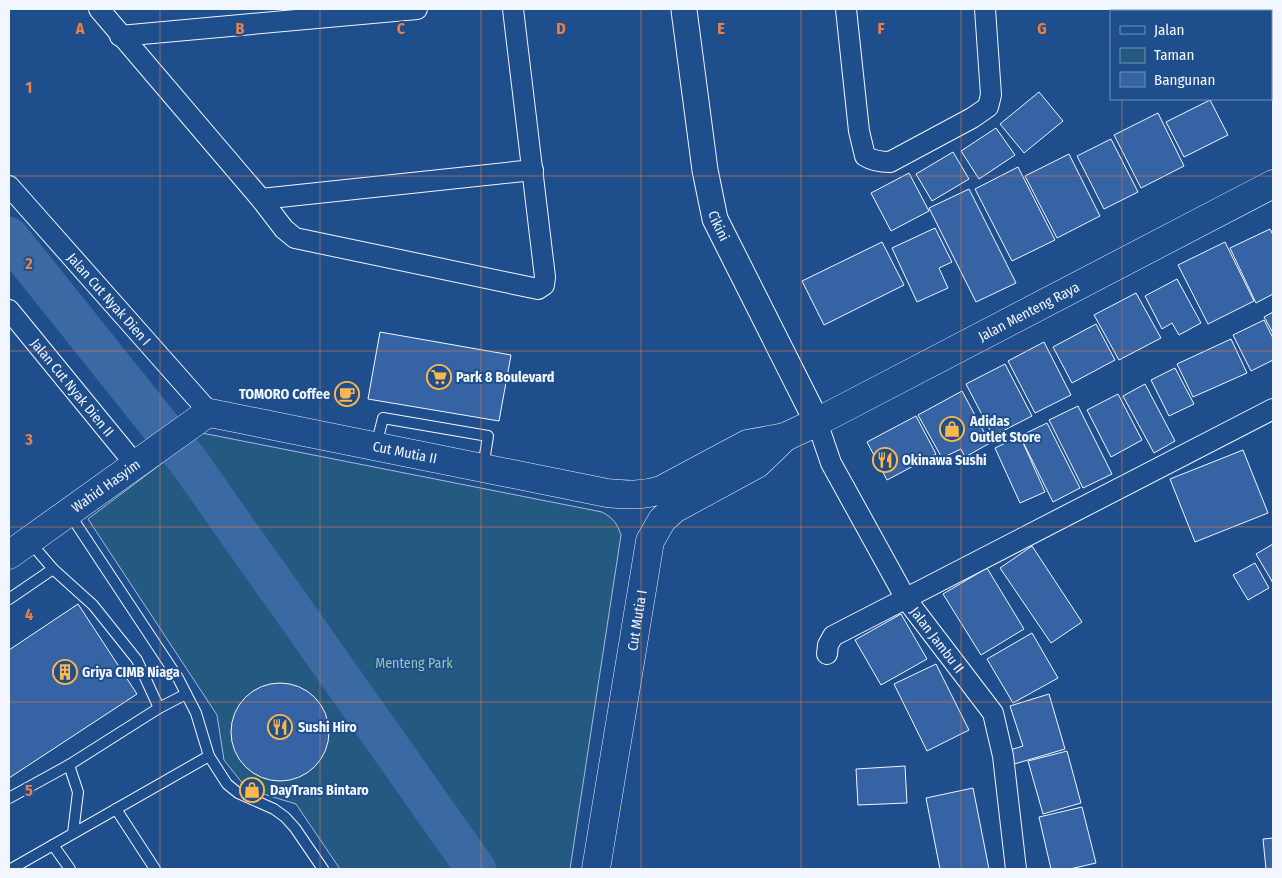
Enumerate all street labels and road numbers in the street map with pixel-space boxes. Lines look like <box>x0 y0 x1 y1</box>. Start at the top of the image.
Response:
street label: Cikini <box>705 209 733 244</box>
street label: Jalan Cut Nyak Dien I <box>64 249 155 349</box>
street label: Jalan Menteng Raya <box>975 278 1082 345</box>
street label: Jalan Cut Nyak Dien II <box>27 335 117 440</box>
street label: Cut Mutia II <box>371 438 438 467</box>
street label: Wahid Hasyim <box>68 456 143 516</box>
street label: Cut Mutia I <box>624 589 650 652</box>
street label: Jalan Jambu II <box>907 603 968 676</box>

